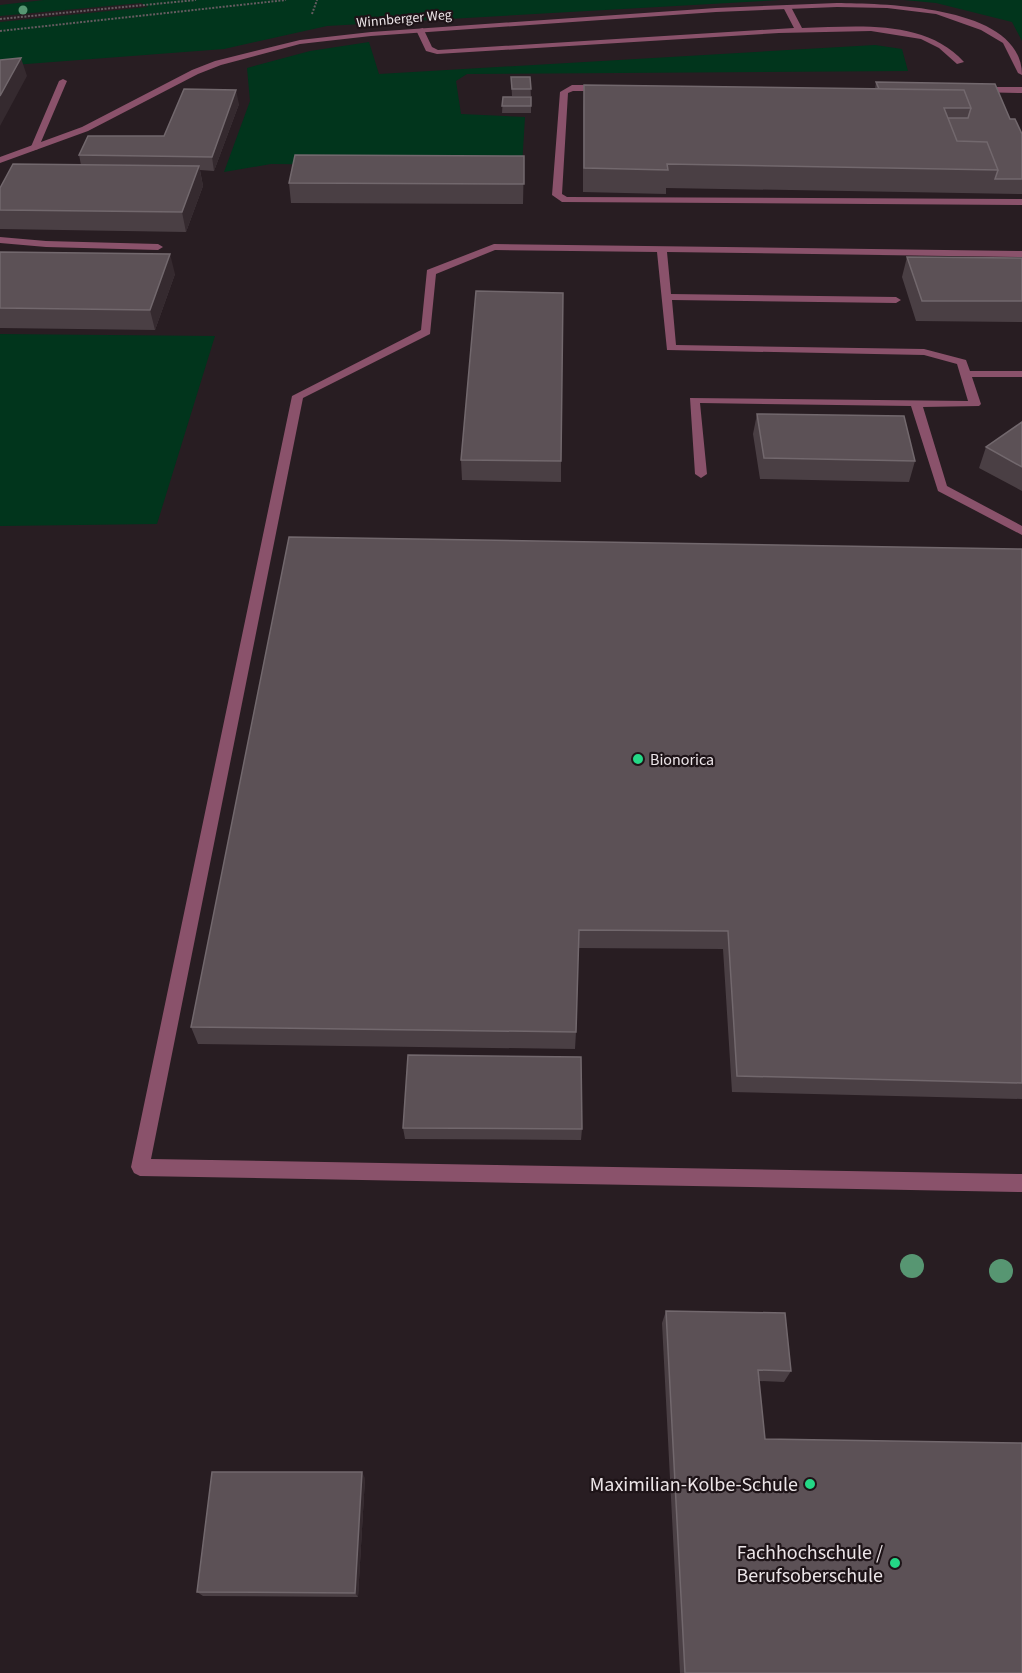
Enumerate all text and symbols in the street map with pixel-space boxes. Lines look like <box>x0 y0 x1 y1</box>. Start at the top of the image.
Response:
street label: Winnberger Weg <box>356 5 453 33</box>
place label: Bionorica <box>650 749 714 771</box>
marker: Bionorica <box>631 752 645 766</box>
place label: Maximilian-Kolbe-Schule <box>590 1471 798 1499</box>
marker: Maximilian-Kolbe-Schule <box>803 1477 817 1491</box>
place label: Fachhochschule / Berufsoberschule <box>736 1539 883 1590</box>
marker: Fachhochschule / Berufsoberschule <box>888 1556 902 1570</box>

